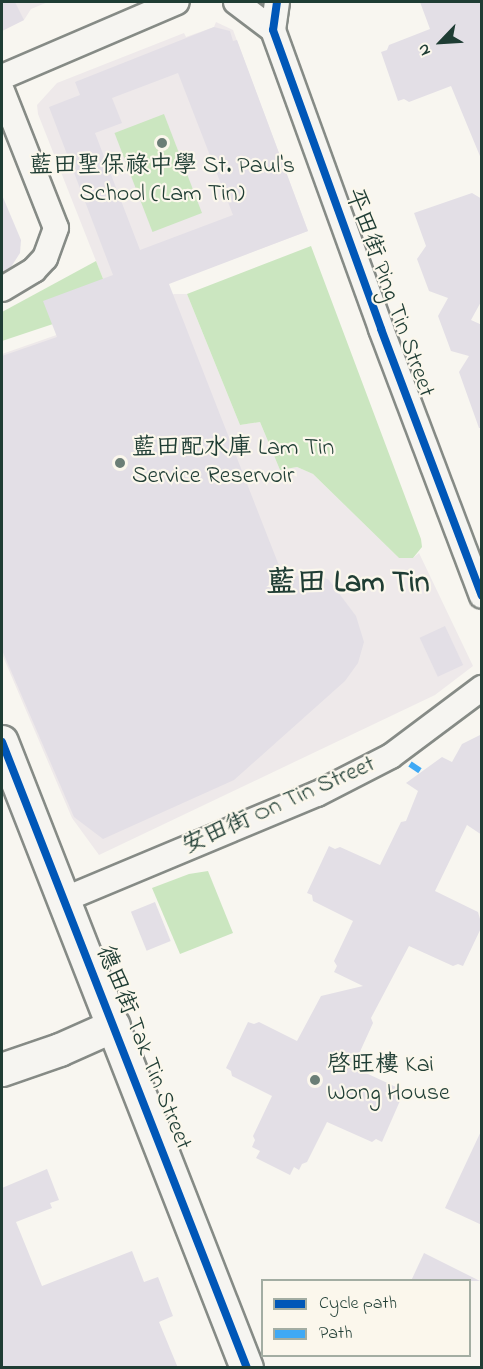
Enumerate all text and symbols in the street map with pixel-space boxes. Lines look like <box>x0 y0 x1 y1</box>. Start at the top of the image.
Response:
north arrow <box>411 12 471 72</box>
text: N <box>412 40 438 60</box>
marker: 藍田聖保祿中學 St. Paul's School (Lam Tin) <box>155 136 169 150</box>
place label: 藍田聖保祿中學 St. Paul's School (Lam Tin) <box>29 153 295 209</box>
street label: 平田街 Ping Tin Street <box>338 185 440 401</box>
place label: 藍田配水庫 Lam Tin Service Reservoir <box>132 435 334 491</box>
marker: 藍田配水庫 Lam Tin Service Reservoir <box>113 456 127 470</box>
district label: 藍田 Lam Tin <box>267 566 429 602</box>
street label: 安田街 On Tin Street <box>178 751 380 861</box>
street label: 德田街 Tak Tin Street <box>89 942 197 1154</box>
place label: 啓旺樓 Kai Wong House <box>327 1052 450 1108</box>
marker: 啓旺樓 Kai Wong House <box>308 1073 322 1087</box>
legend <box>261 1279 471 1357</box>
text: Cycle path <box>319 1291 397 1317</box>
text: Path <box>319 1321 353 1347</box>

